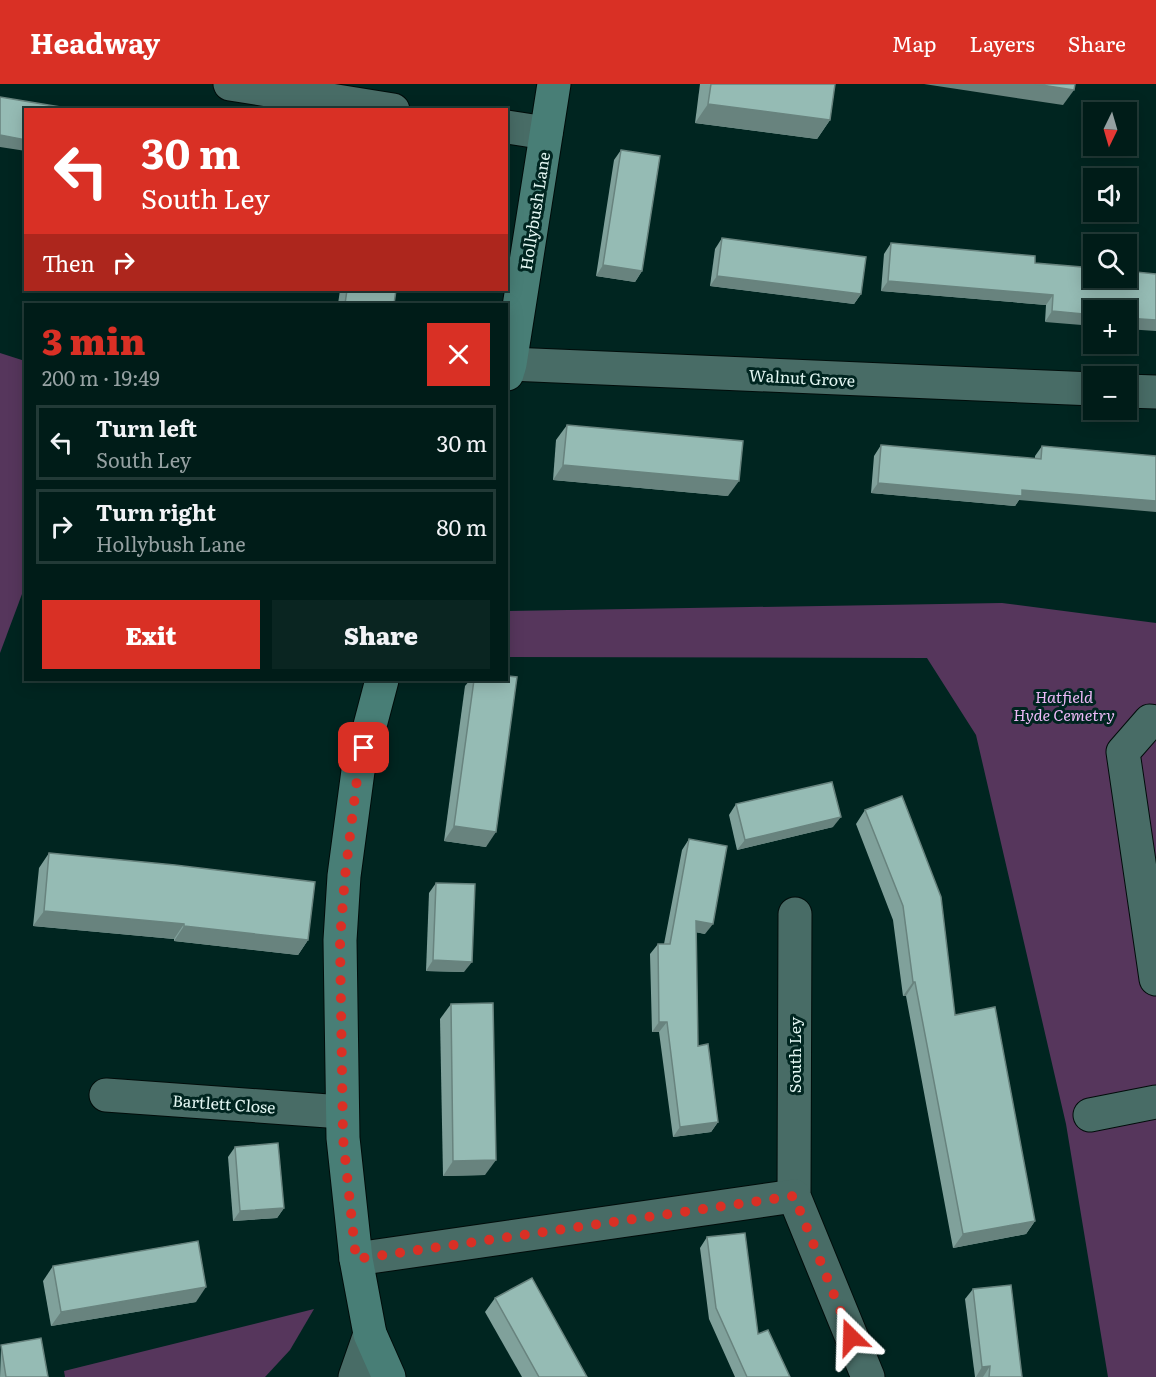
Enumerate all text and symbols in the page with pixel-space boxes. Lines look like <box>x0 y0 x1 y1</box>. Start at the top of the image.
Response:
text: Headway <box>30 21 160 63</box>
text: Map <box>892 27 937 58</box>
text: Layers <box>970 27 1035 58</box>
text: Share <box>1068 27 1126 58</box>
north arrow <box>1083 102 1137 156</box>
map controls <box>1083 102 1137 420</box>
text: 30 m <box>141 120 241 182</box>
icon: left <box>42 132 120 210</box>
street label: Hollybush Lane <box>513 150 555 272</box>
button: sound <box>1083 168 1137 222</box>
text: South Ley <box>141 177 270 217</box>
button: search <box>1083 234 1137 288</box>
text: Then <box>42 246 95 279</box>
icon: right <box>107 246 140 279</box>
button: + <box>1083 300 1137 354</box>
text: 3 min <box>42 313 146 366</box>
button: close <box>427 323 490 386</box>
text: 200 m · 19:49 <box>42 362 160 392</box>
street label: Walnut Grove <box>748 362 856 392</box>
button: − <box>1083 366 1137 420</box>
text: Turn left <box>96 411 197 444</box>
icon: left <box>45 426 78 459</box>
text: 30 m <box>437 426 487 459</box>
text: South Ley <box>96 444 191 474</box>
text: Turn right <box>96 495 216 528</box>
icon: right <box>45 510 78 543</box>
text: 80 m <box>436 510 487 543</box>
text: Hollybush Lane <box>96 528 246 558</box>
button: Exit <box>42 600 260 669</box>
button: Share <box>272 600 490 669</box>
park label: Hatfield Hyde Cemetry <box>1013 684 1115 726</box>
pin <box>338 722 389 773</box>
icon: arrive <box>347 731 380 764</box>
street label: South Ley <box>782 1016 806 1093</box>
street label: Bartlett Close <box>172 1087 276 1119</box>
position arrow <box>819 1305 883 1369</box>

